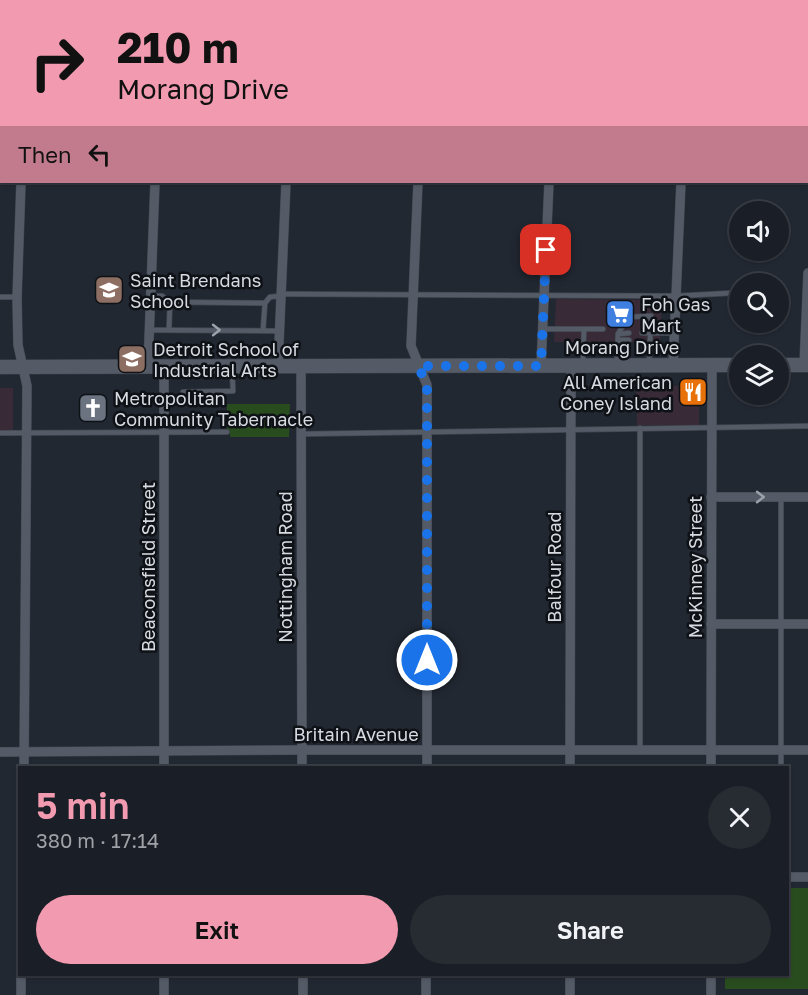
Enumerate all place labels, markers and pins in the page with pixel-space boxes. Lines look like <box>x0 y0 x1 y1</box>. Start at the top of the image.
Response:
pin <box>520 224 571 275</box>
place label: Saint Brendans School <box>130 269 261 312</box>
school or university icon: Saint Brendans School <box>93 274 125 306</box>
place label: Foh Gas Mart <box>641 293 710 336</box>
supermarket icon: Foh Gas Mart <box>604 298 636 330</box>
place label: Detroit School of Industrial Arts <box>153 338 299 381</box>
school or university icon: Detroit School of Industrial Arts <box>116 343 148 375</box>
place label: All American Coney Island <box>560 371 672 414</box>
restaurant icon: All American Coney Island <box>677 376 709 408</box>
place label: Metropolitan Community Tabernacle <box>114 387 313 430</box>
church icon: Metropolitan Community Tabernacle <box>77 392 109 424</box>

